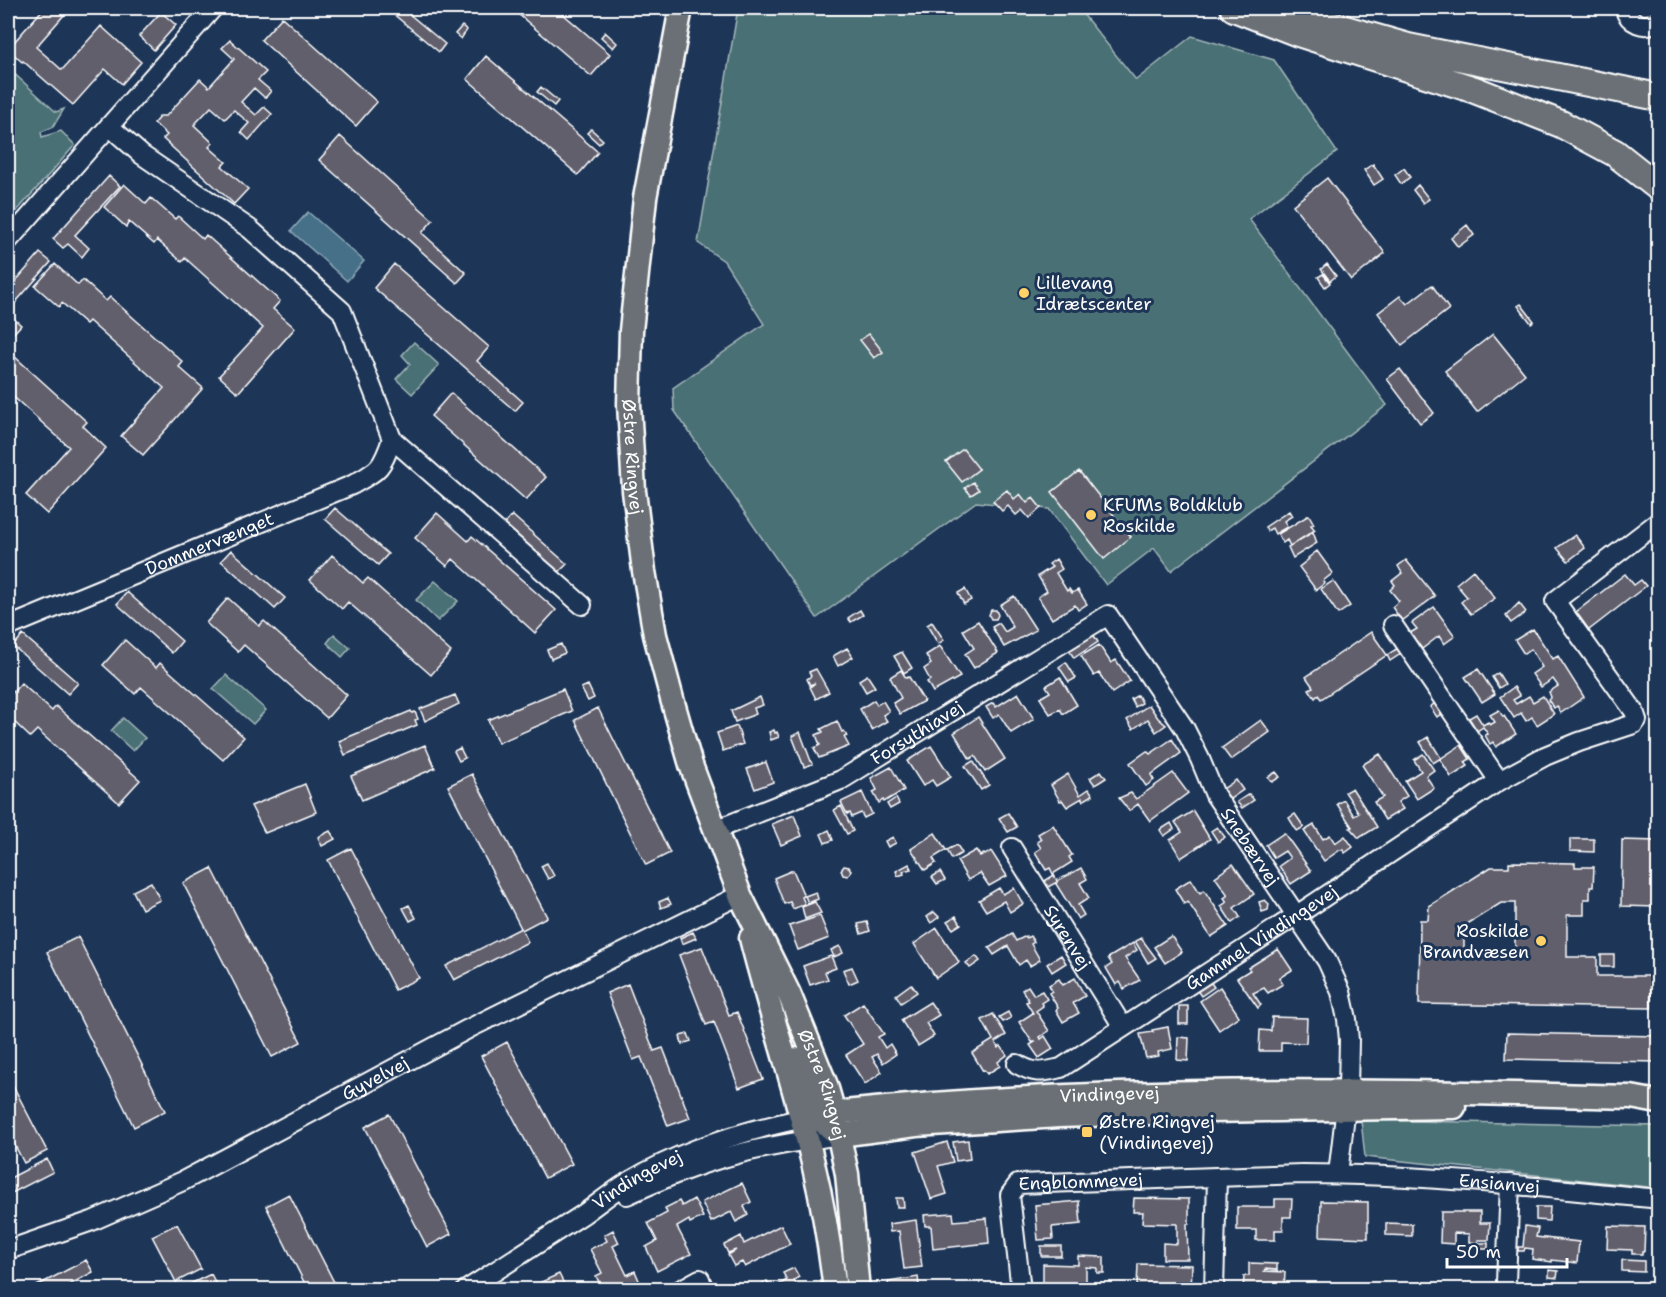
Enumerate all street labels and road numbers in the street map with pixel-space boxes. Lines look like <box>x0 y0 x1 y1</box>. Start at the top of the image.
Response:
street label: Østre Ringvej <box>617 398 649 516</box>
street label: Dommervænget <box>142 507 278 581</box>
street label: Forsythiavej <box>866 695 968 771</box>
street label: Snebærvej <box>1215 803 1285 891</box>
street label: Gammel Vindingevej <box>1181 879 1342 996</box>
street label: Syrenvej <box>1038 900 1097 974</box>
street label: Østre Ringvej <box>793 1026 851 1142</box>
street label: Gyvelvej <box>337 1051 413 1106</box>
street label: Vindingevej <box>1059 1081 1160 1108</box>
street label: Vindingevej <box>588 1144 686 1215</box>
street label: Engblommevej <box>1018 1168 1143 1196</box>
street label: Ensianvej <box>1458 1168 1541 1199</box>

